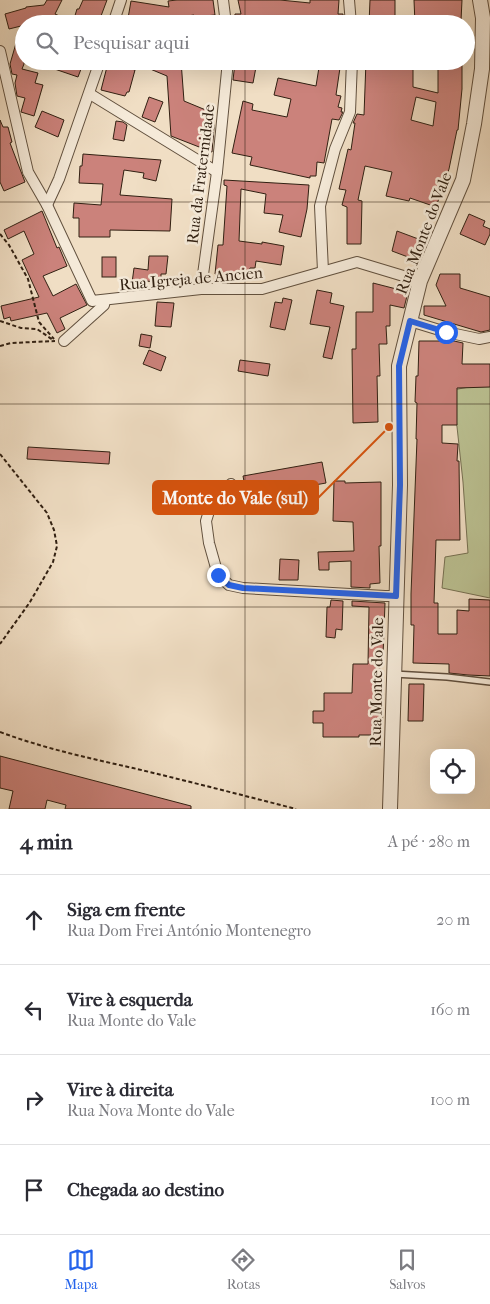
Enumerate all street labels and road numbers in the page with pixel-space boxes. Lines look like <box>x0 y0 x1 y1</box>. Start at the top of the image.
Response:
street label: Rua da Fraternidade <box>182 103 219 245</box>
street label: Rua Monte do Vale <box>391 169 456 297</box>
street label: Rua Igreja de Ancien <box>118 263 264 294</box>
street label: Rua Monte do Vale <box>366 617 387 747</box>

